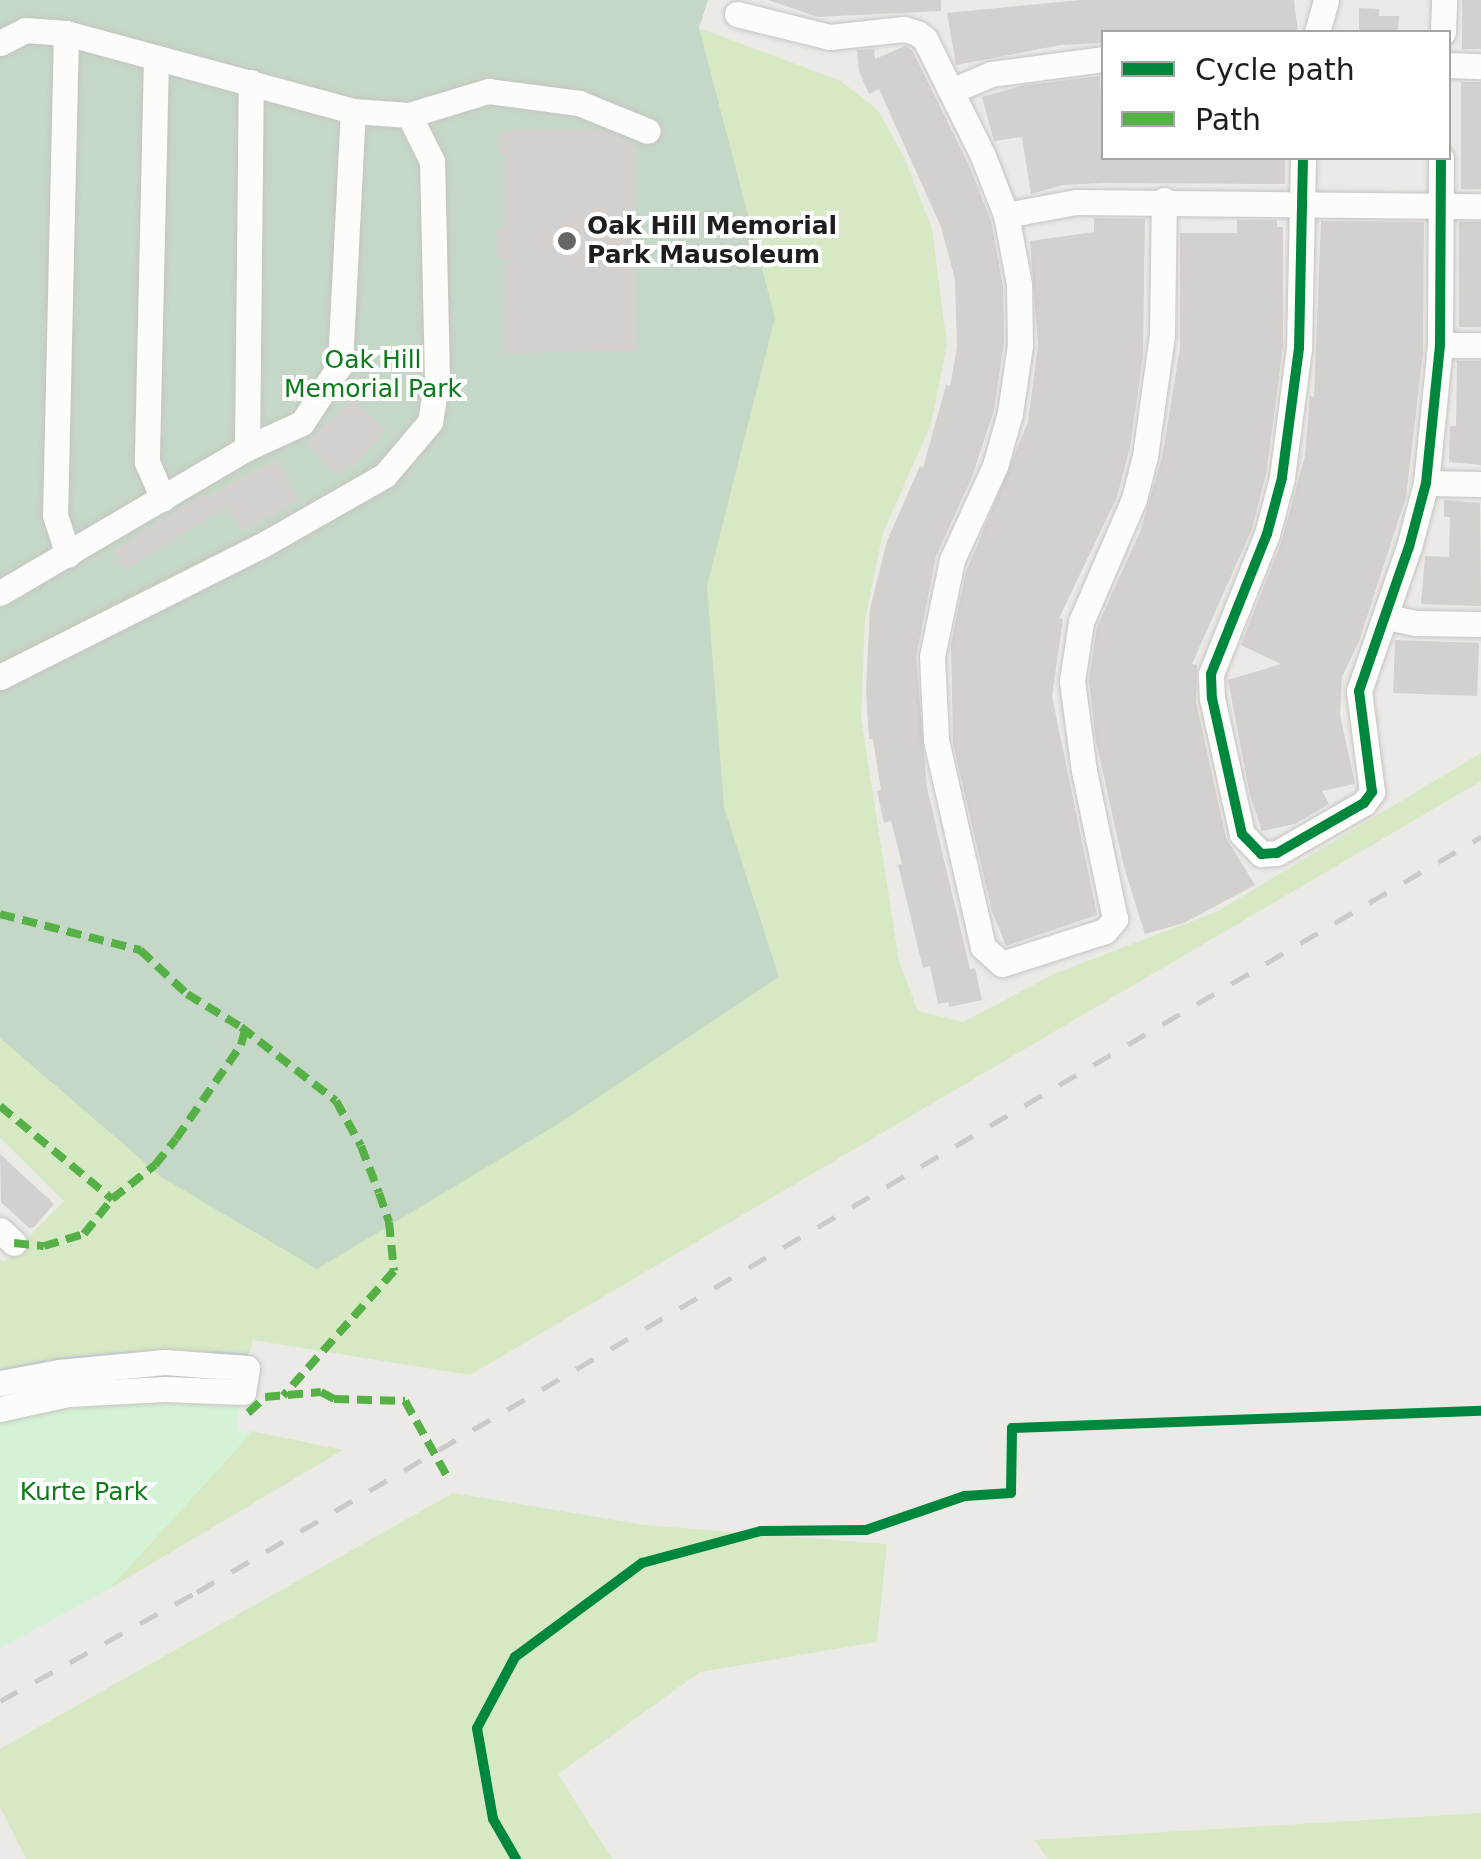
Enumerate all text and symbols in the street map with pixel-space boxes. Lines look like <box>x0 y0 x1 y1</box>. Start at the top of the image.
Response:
legend <box>1101 30 1451 160</box>
text: Cycle path <box>1195 52 1355 87</box>
text: Path <box>1195 102 1261 137</box>
place label: Oak Hill Memorial Park Mausoleum <box>587 212 837 271</box>
marker: Oak Hill Memorial Park Mausoleum <box>556 230 578 252</box>
park label: Oak Hill Memorial Park <box>284 346 462 405</box>
park label: Kurte Park <box>20 1477 148 1507</box>

